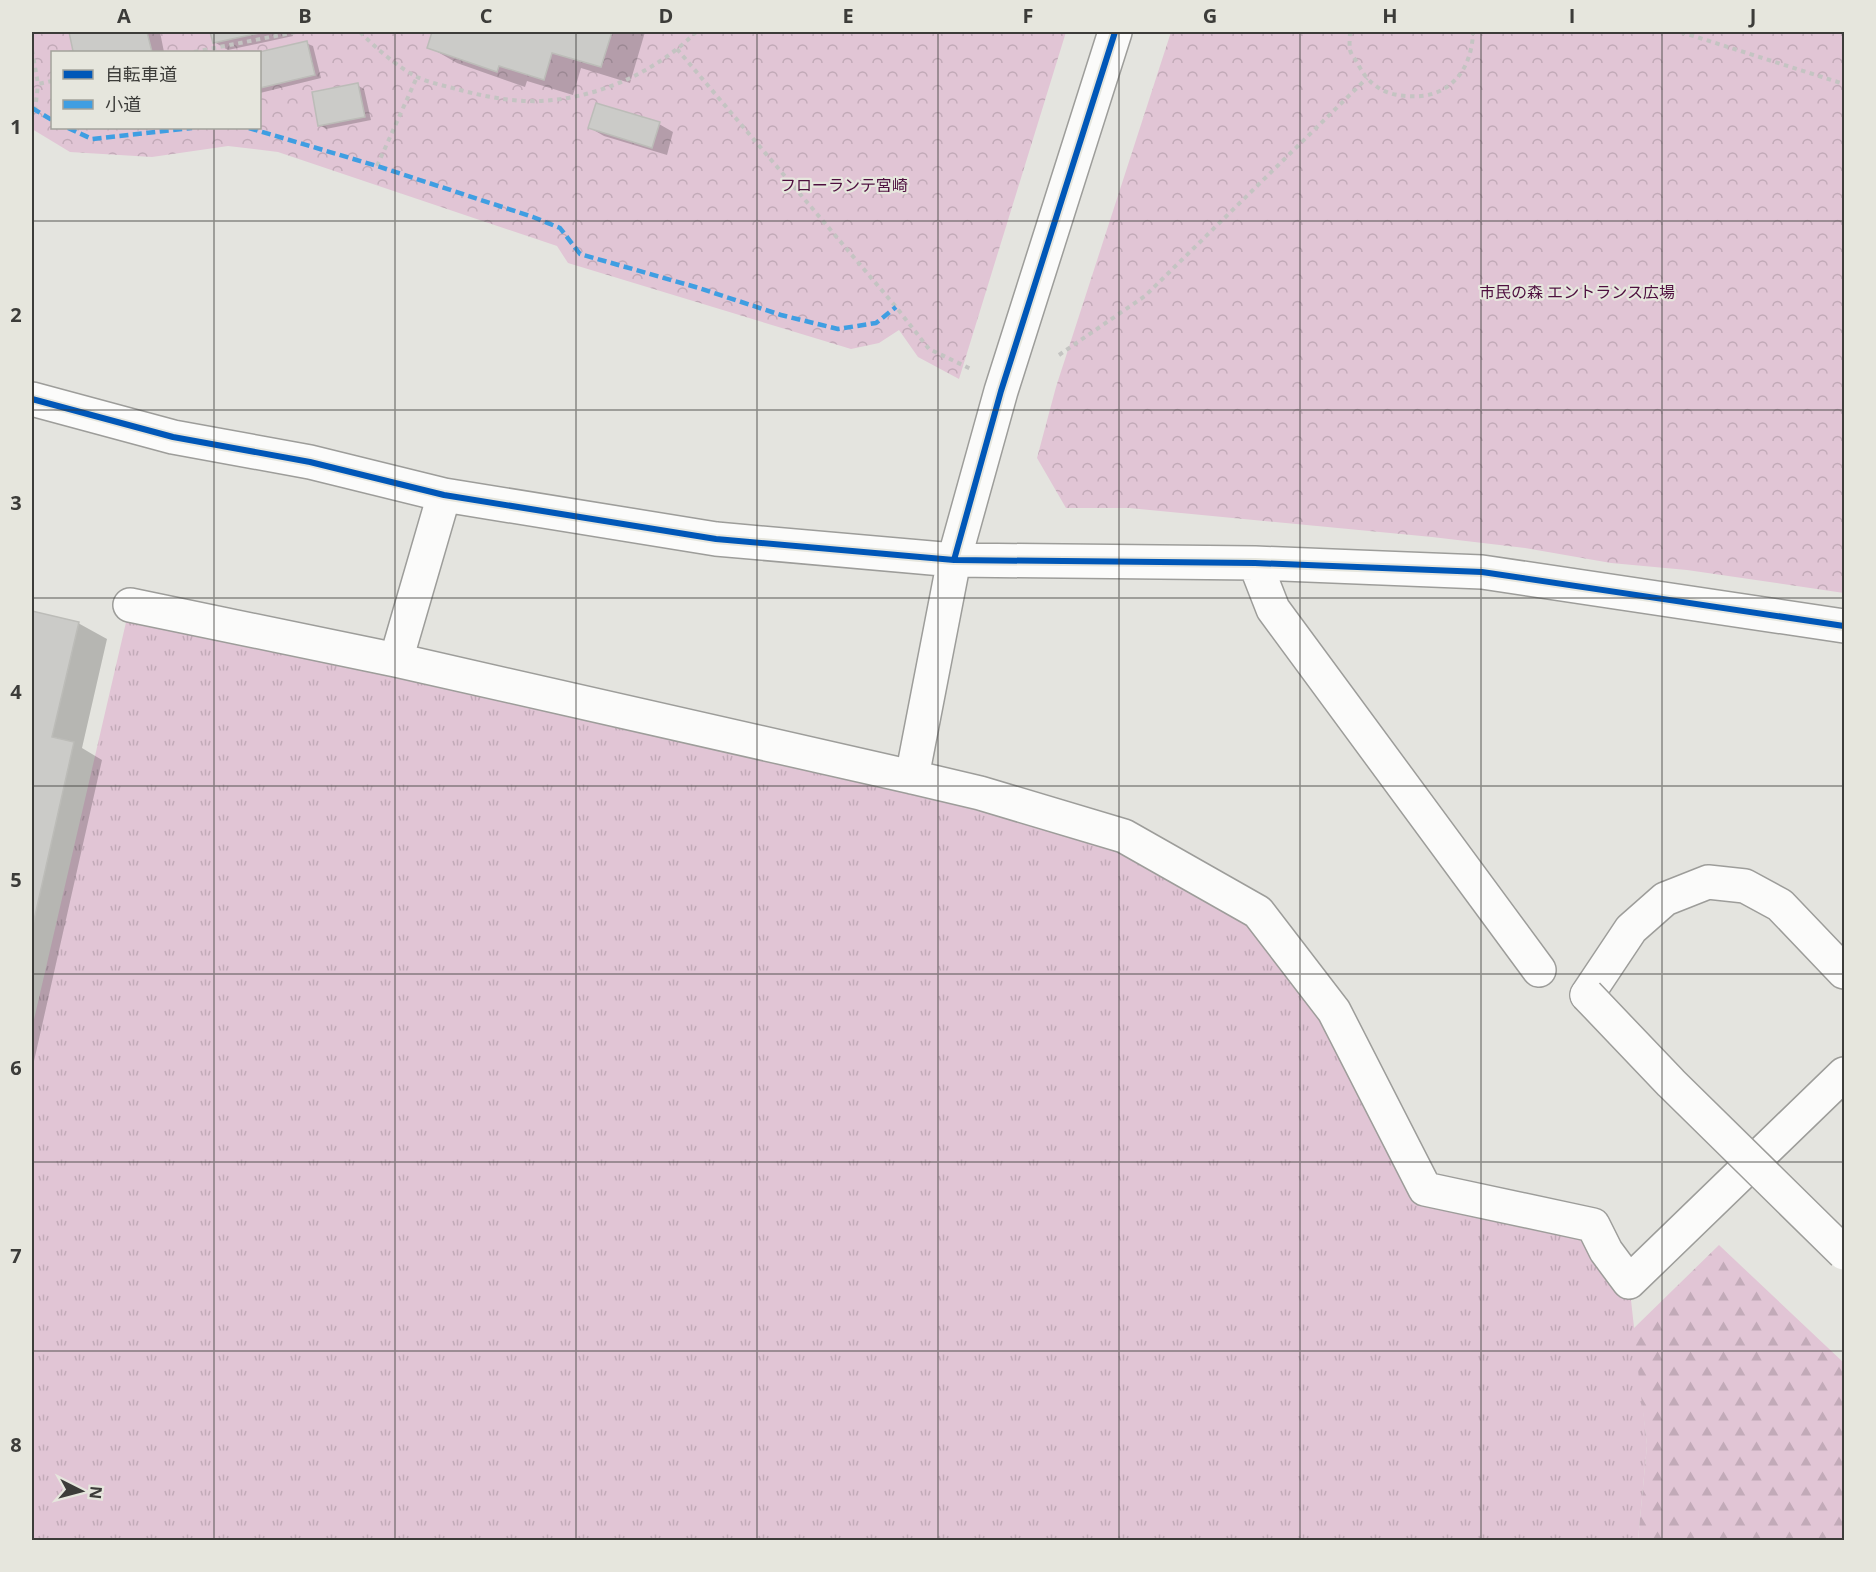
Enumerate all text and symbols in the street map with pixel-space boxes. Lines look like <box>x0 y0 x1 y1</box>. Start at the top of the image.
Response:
text: A <box>117 2 131 29</box>
text: B <box>298 2 312 29</box>
text: C <box>480 2 493 29</box>
text: D <box>659 2 673 29</box>
text: E <box>842 2 854 29</box>
text: F <box>1023 2 1033 29</box>
text: G <box>1203 2 1217 29</box>
text: H <box>1382 2 1398 29</box>
text: I <box>1569 2 1575 29</box>
text: J <box>1748 2 1756 29</box>
legend <box>51 51 261 129</box>
text: 自転車道 <box>105 62 177 86</box>
text: 小道 <box>105 92 141 116</box>
text: 1 <box>10 113 22 140</box>
park label: フローランテ宮崎 <box>780 174 908 196</box>
park label: 市民の森 エントランス広場 <box>1479 281 1675 303</box>
text: 2 <box>10 301 22 328</box>
text: 3 <box>10 489 22 516</box>
text: 4 <box>10 678 22 705</box>
text: 5 <box>10 866 22 893</box>
text: 6 <box>10 1054 22 1081</box>
text: 7 <box>10 1242 22 1269</box>
text: 8 <box>10 1431 22 1458</box>
north arrow <box>51 1461 111 1521</box>
text: N <box>84 1485 108 1500</box>

